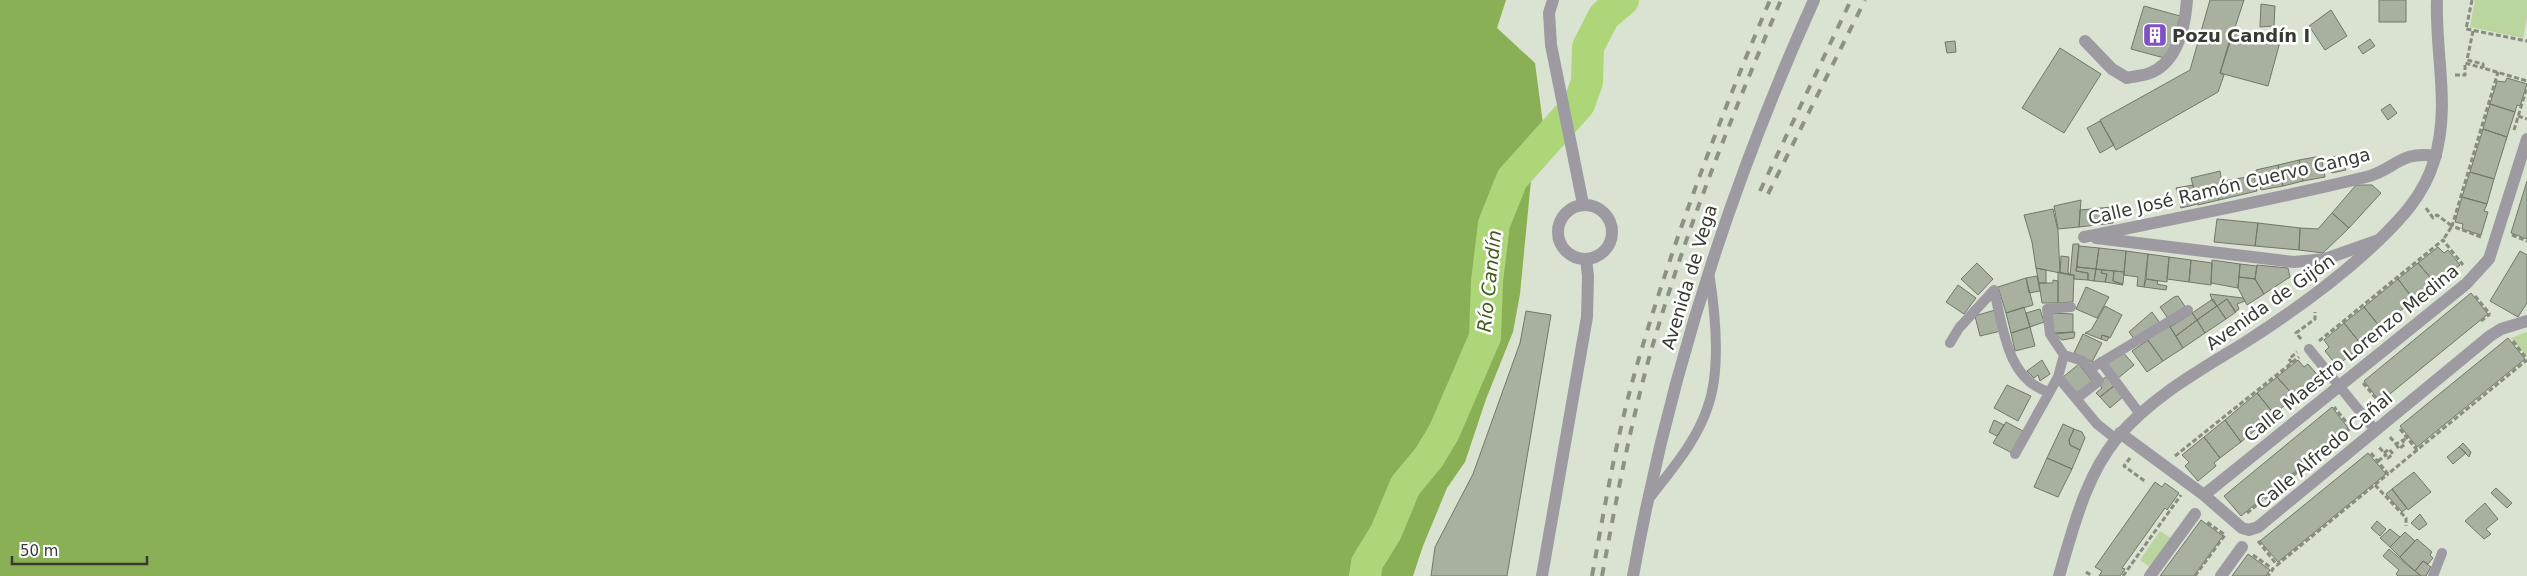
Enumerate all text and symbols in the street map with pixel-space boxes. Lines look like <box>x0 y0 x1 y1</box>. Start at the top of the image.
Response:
building icon: Pozu Candín I <box>2142 22 2168 48</box>
place label: Pozu Candín I <box>2172 25 2310 46</box>
street label: Calle José Ramón Cuervo Canga <box>2086 143 2372 229</box>
street label: Avenida de Vega <box>1657 202 1721 352</box>
water label: Río Candín <box>1473 229 1505 333</box>
street label: Avenida de Gijón <box>2202 250 2338 354</box>
street label: Calle Maestro Lorenzo Medina <box>2239 260 2463 446</box>
street label: Calle Alfredo Cañal <box>2252 387 2396 513</box>
scale bar <box>12 534 148 566</box>
text: 50 m <box>20 542 58 560</box>

